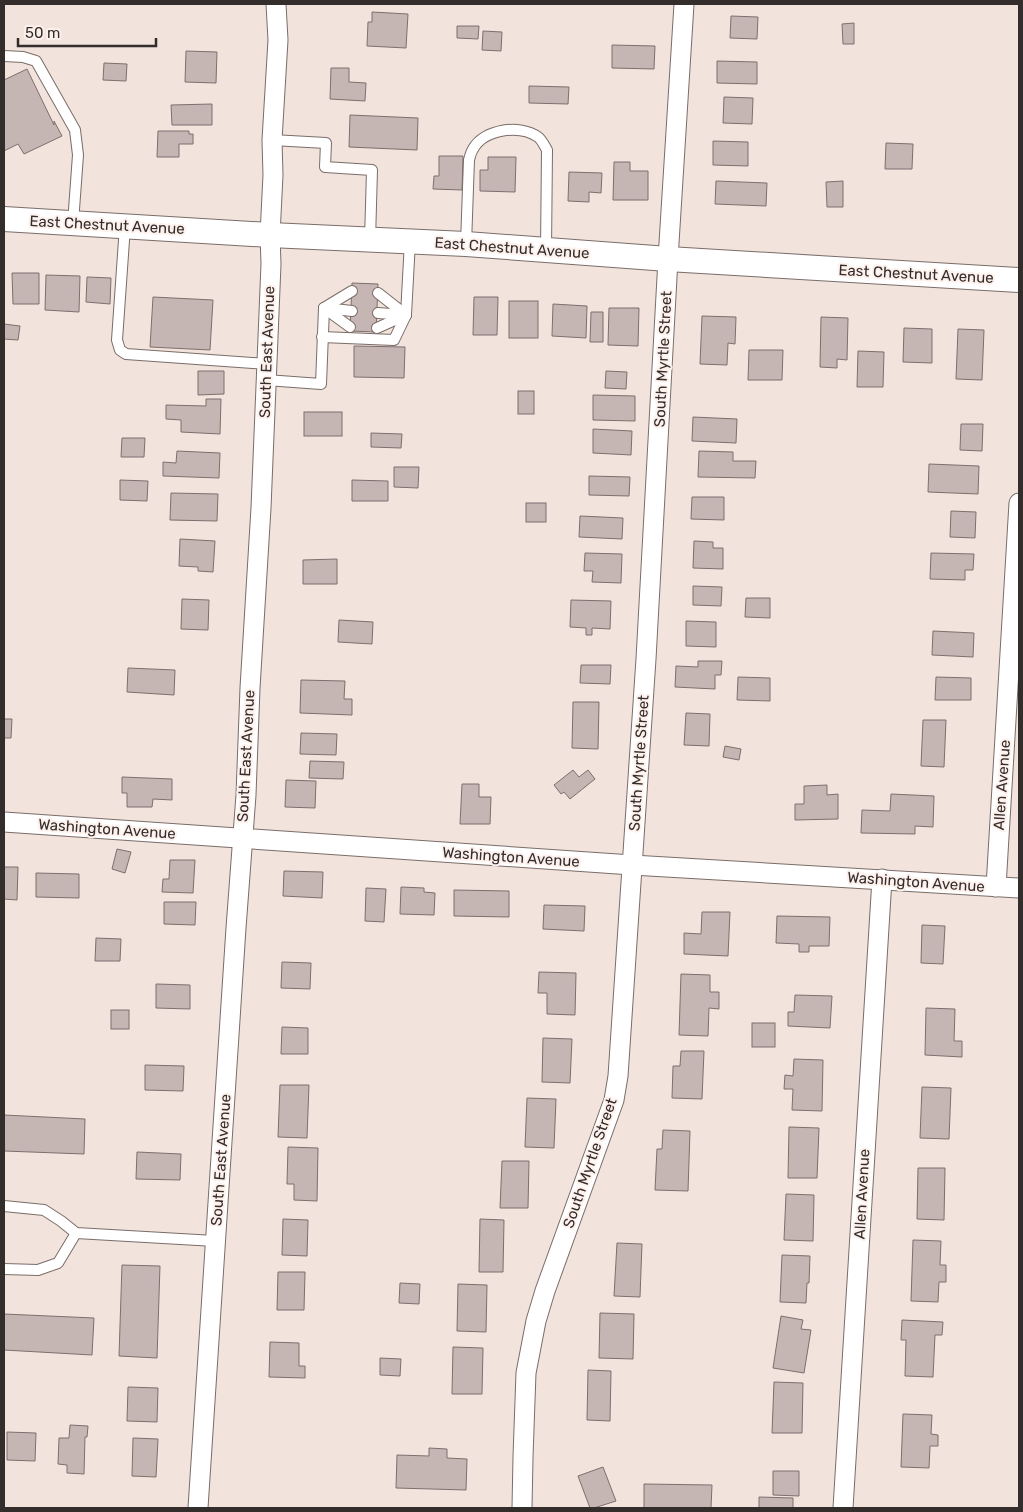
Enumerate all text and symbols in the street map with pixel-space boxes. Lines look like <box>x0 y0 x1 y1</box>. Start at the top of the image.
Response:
scale bar <box>18 15 155 47</box>
text: 50 m <box>25 24 60 42</box>
street label: East Chestnut Avenue <box>29 212 185 238</box>
street label: East Chestnut Avenue <box>434 234 590 262</box>
street label: East Chestnut Avenue <box>838 261 994 287</box>
street label: South East Avenue <box>256 286 278 418</box>
street label: South Myrtle Street <box>650 290 676 428</box>
street label: South East Avenue <box>234 689 258 823</box>
street label: South Myrtle Street <box>625 694 653 832</box>
street label: Allen Avenue <box>990 739 1014 831</box>
street label: Washington Avenue <box>38 815 176 843</box>
street label: Washington Avenue <box>442 843 580 871</box>
street label: Washington Avenue <box>847 868 985 896</box>
street label: South East Avenue <box>207 1093 235 1227</box>
street label: South Myrtle Street <box>559 1095 621 1230</box>
street label: Allen Avenue <box>851 1148 873 1240</box>

